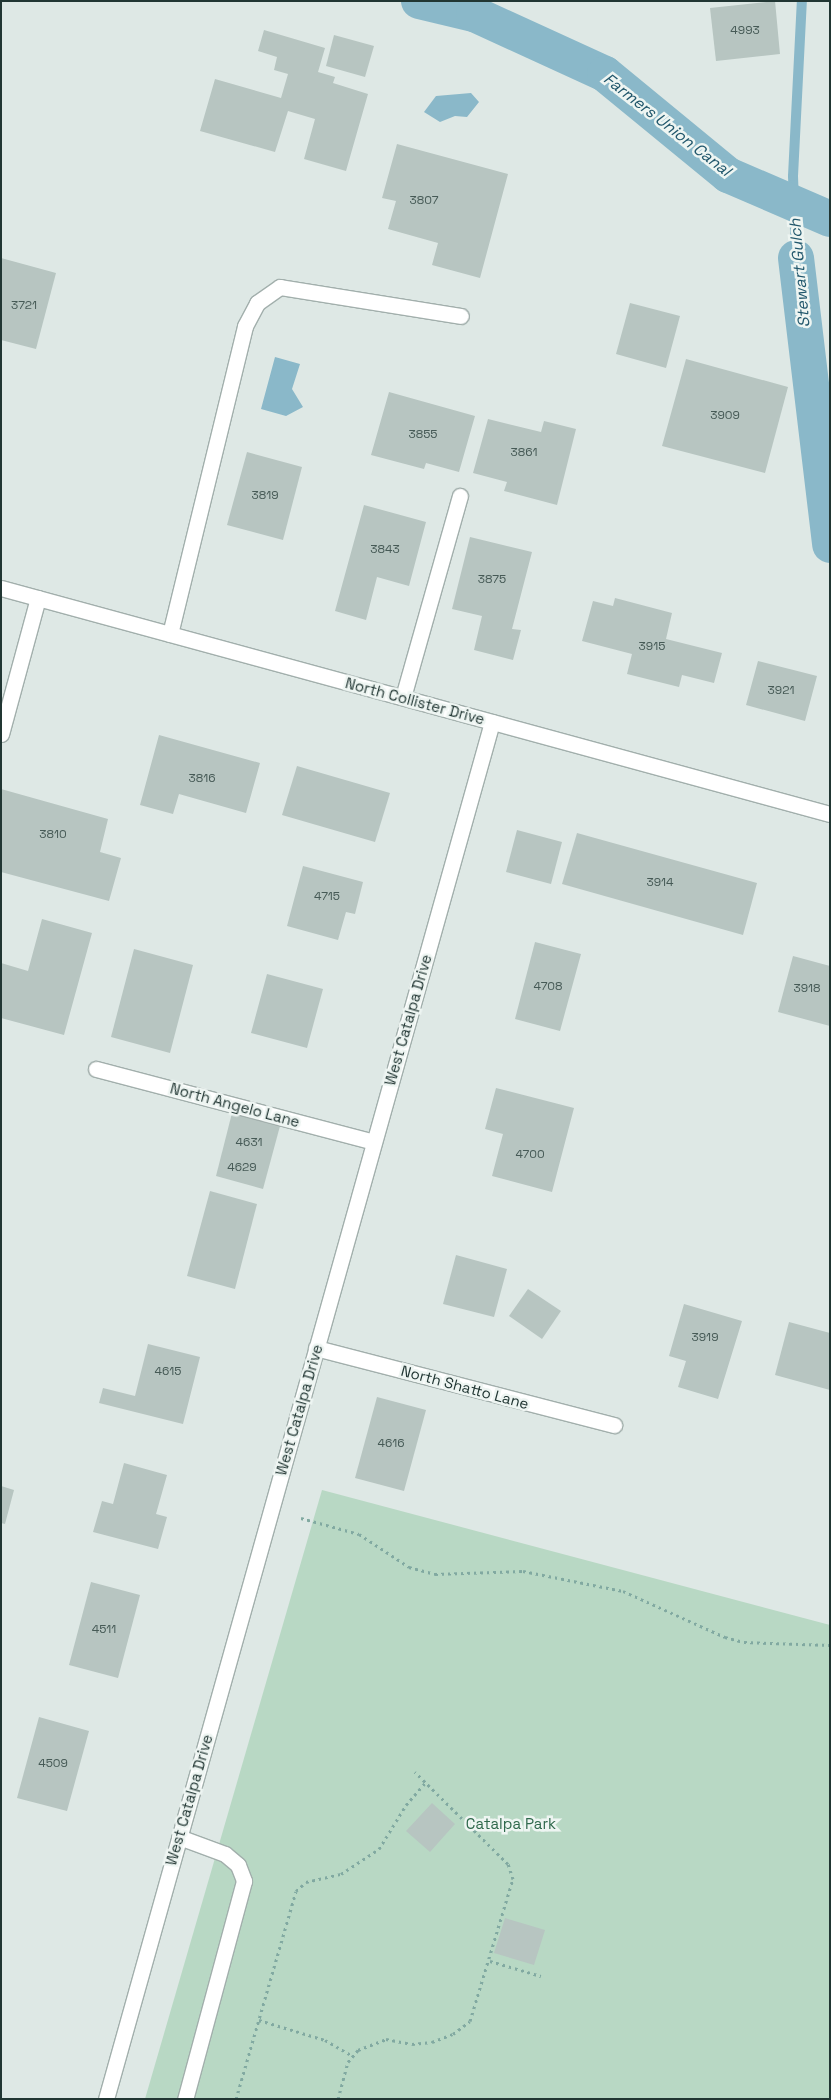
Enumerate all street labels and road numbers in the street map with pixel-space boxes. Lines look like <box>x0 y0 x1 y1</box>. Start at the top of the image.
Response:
street label: North Collister Drive <box>343 674 487 728</box>
street label: West Catalpa Drive <box>381 952 435 1088</box>
street label: North Angelo Lane <box>168 1079 302 1131</box>
street label: West Catalpa Drive <box>272 1342 326 1478</box>
street label: North Shatto Lane <box>399 1361 531 1413</box>
street label: West Catalpa Drive <box>162 1732 216 1868</box>

